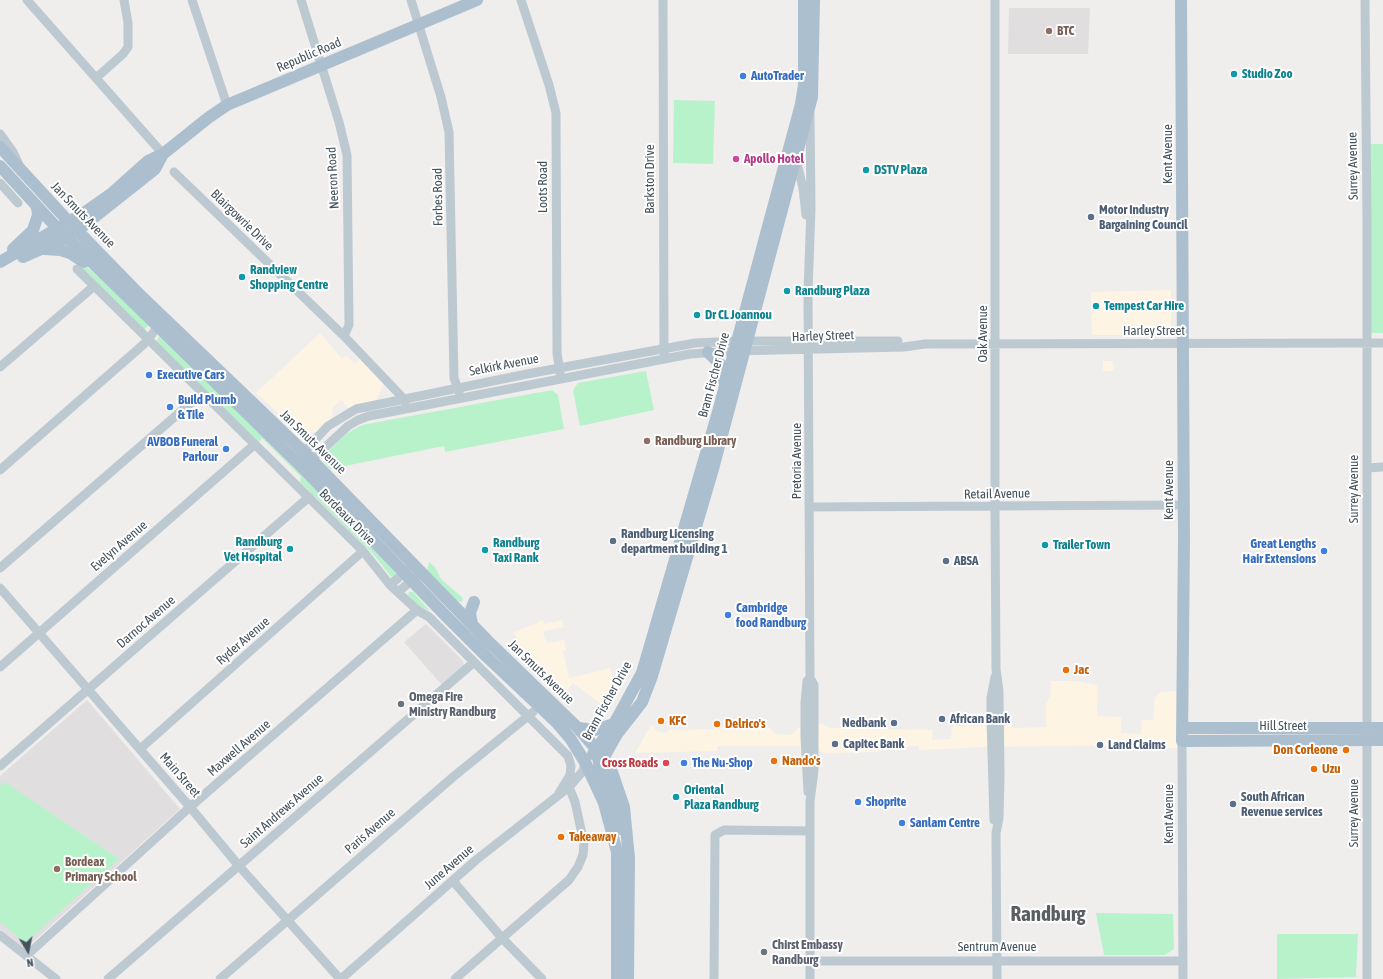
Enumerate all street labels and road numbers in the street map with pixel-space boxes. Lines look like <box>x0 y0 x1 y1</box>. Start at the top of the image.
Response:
street label: Republic Road <box>274 34 344 76</box>
street label: Kent Avenue <box>1160 124 1176 184</box>
street label: Surrey Avenue <box>1345 132 1361 200</box>
street label: Barkston Drive <box>642 144 658 214</box>
street label: Neeron Road <box>324 147 342 209</box>
street label: Loots Road <box>535 161 551 213</box>
street label: Forbes Road <box>430 168 446 226</box>
street label: Jan Smuts Avenue <box>48 179 118 251</box>
street label: Blairgowrie Drive <box>207 186 277 254</box>
street label: Oak Avenue <box>975 305 991 363</box>
street label: Harley Street <box>1123 323 1185 339</box>
street label: Harley Street <box>792 327 854 345</box>
street label: Bram Fischer Drive <box>695 331 733 419</box>
street label: Selkirk Avenue <box>468 351 540 379</box>
street label: Jan Smuts Avenue <box>277 407 349 477</box>
street label: Pretoria Avenue <box>789 423 805 499</box>
street label: Surrey Avenue <box>1346 455 1362 523</box>
street label: Kent Avenue <box>1161 460 1177 520</box>
street label: Bordeaux Drive <box>316 486 378 548</box>
street label: Retail Avenue <box>964 486 1030 502</box>
street label: Evelyn Avenue <box>88 517 150 575</box>
street label: Darnoc Avenue <box>114 592 178 652</box>
street label: Ryder Avenue <box>213 614 273 668</box>
street label: Jan Smuts Avenue <box>505 637 577 707</box>
street label: Bram Fischer Drive <box>579 659 635 743</box>
street label: Maxwell Avenue <box>204 716 274 780</box>
street label: Hill Street <box>1259 718 1307 734</box>
street label: Main Street <box>156 749 204 801</box>
street label: Saint Andrews Avenue <box>237 771 327 851</box>
street label: Surrey Avenue <box>1346 779 1362 847</box>
street label: Kent Avenue <box>1161 784 1177 844</box>
street label: Paris Avenue <box>342 805 398 857</box>
street label: June Avenue <box>421 841 477 893</box>
street label: Sentrum Avenue <box>958 939 1036 955</box>

